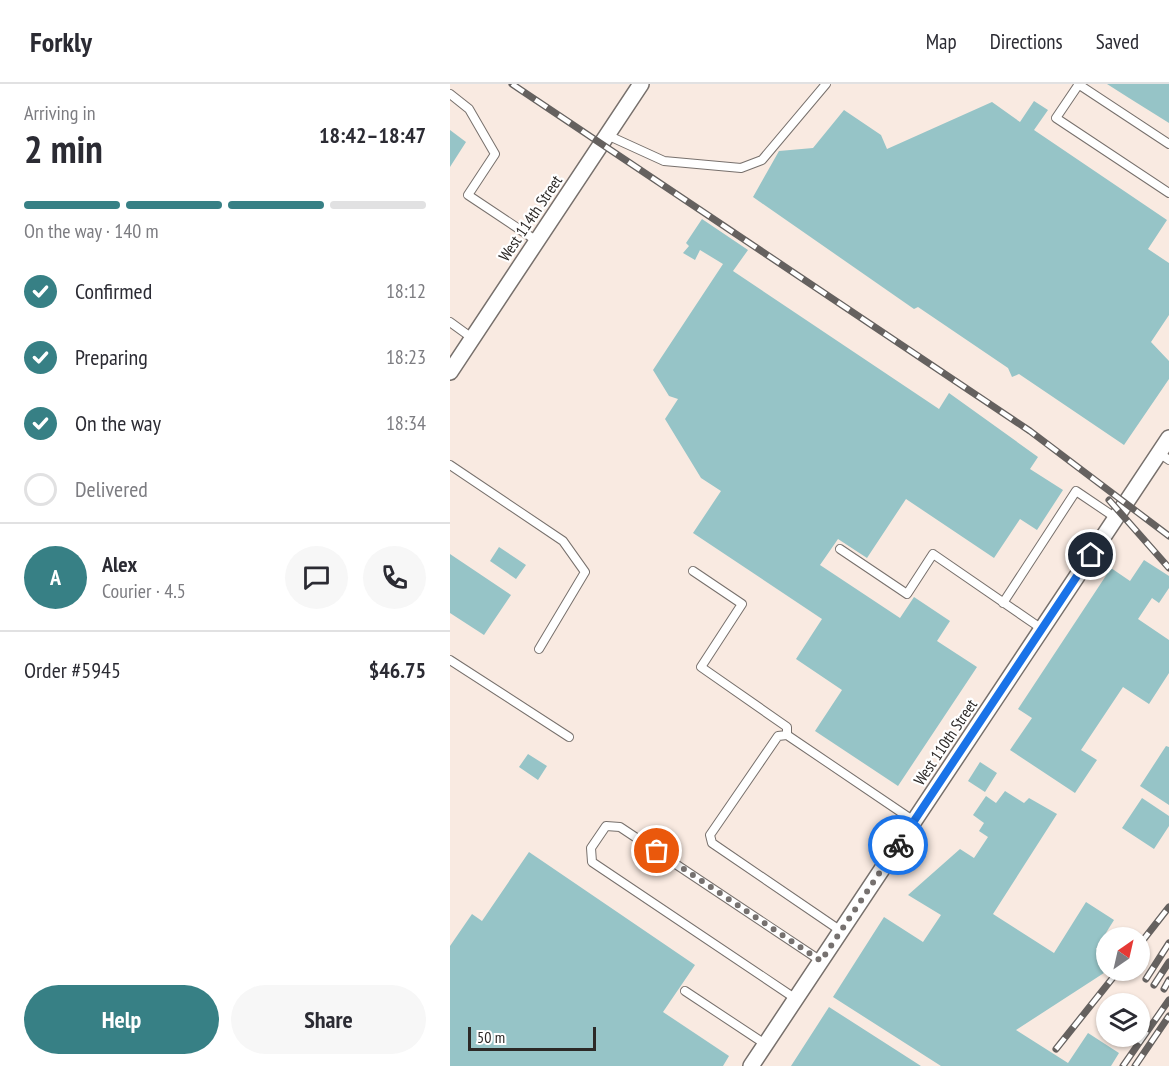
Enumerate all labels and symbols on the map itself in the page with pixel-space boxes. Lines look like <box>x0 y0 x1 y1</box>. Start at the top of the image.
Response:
street label: West 114th Street <box>494 171 566 265</box>
pin <box>1065 529 1116 580</box>
street label: West 110th Street <box>909 695 981 789</box>
courier <box>868 815 928 875</box>
pin <box>631 825 682 876</box>
north arrow <box>1096 927 1150 981</box>
scale bar <box>468 1024 596 1052</box>

